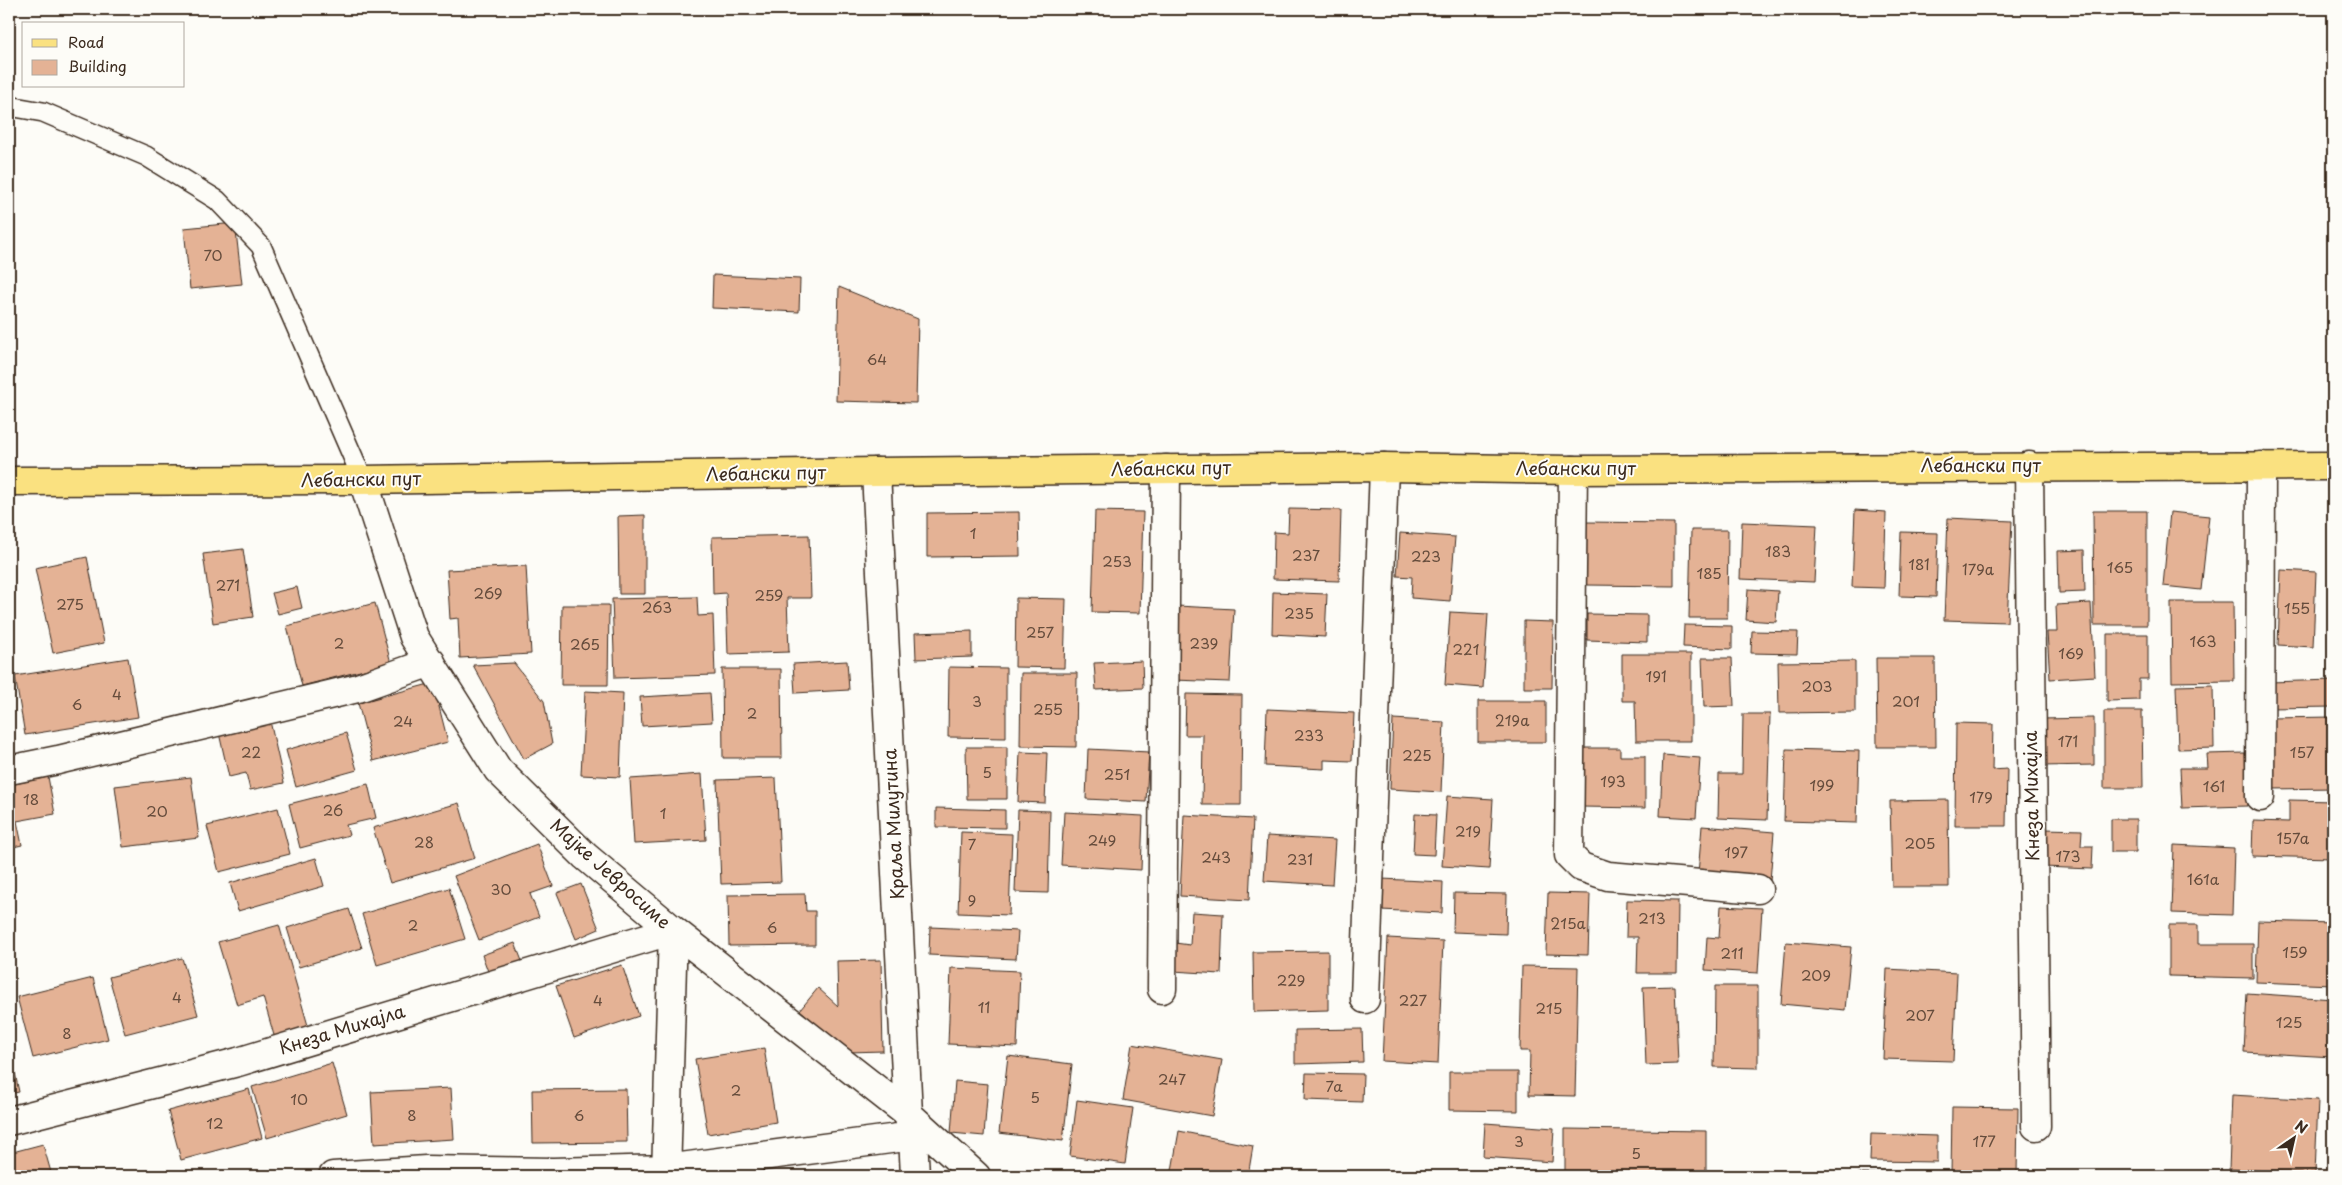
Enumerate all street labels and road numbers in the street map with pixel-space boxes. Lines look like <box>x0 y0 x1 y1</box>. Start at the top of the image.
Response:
street label: Лебански пут <box>1921 451 2042 478</box>
street label: Лебански пут <box>1111 453 1232 482</box>
street label: Лебански пут <box>1516 454 1637 481</box>
street label: Лебански пут <box>706 458 827 487</box>
street label: Лебански пут <box>301 464 422 493</box>
street label: Кнеза Михајла <box>2016 730 2045 862</box>
street label: Краља Милутина <box>875 747 910 900</box>
street label: Мајке Јевросиме <box>545 811 677 934</box>
street label: Кнеза Михајла <box>275 996 409 1061</box>

